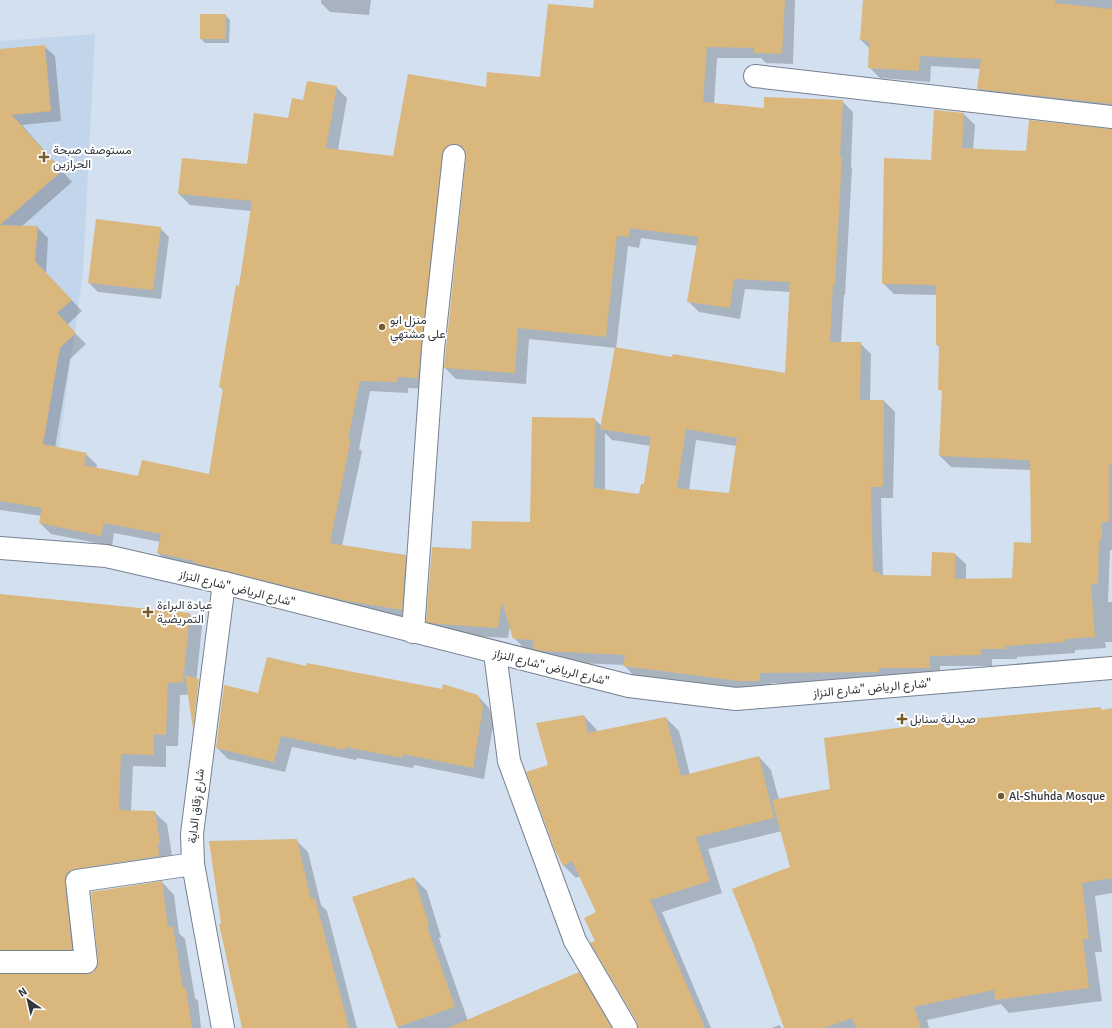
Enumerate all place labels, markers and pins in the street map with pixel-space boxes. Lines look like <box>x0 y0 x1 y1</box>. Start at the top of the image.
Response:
place label: مستوصف صبحة الحرازين <box>53 143 132 172</box>
marker: مستوصف صبحة الحرازين <box>38 151 50 163</box>
place label: منزل ابو على مشتهي <box>390 313 446 344</box>
marker: منزل ابو على مشتهي <box>377 322 387 332</box>
place label: عيادة البراءة التمريضية <box>157 598 212 627</box>
marker: عيادة البراءة التمريضية <box>142 606 154 618</box>
place label: صيدلية سنابل <box>910 712 976 727</box>
marker: صيدلية سنابل <box>897 714 907 724</box>
place label: Al-Shuhda Mosque <box>1009 789 1105 804</box>
marker: Al-Shuhda Mosque <box>996 791 1006 801</box>

